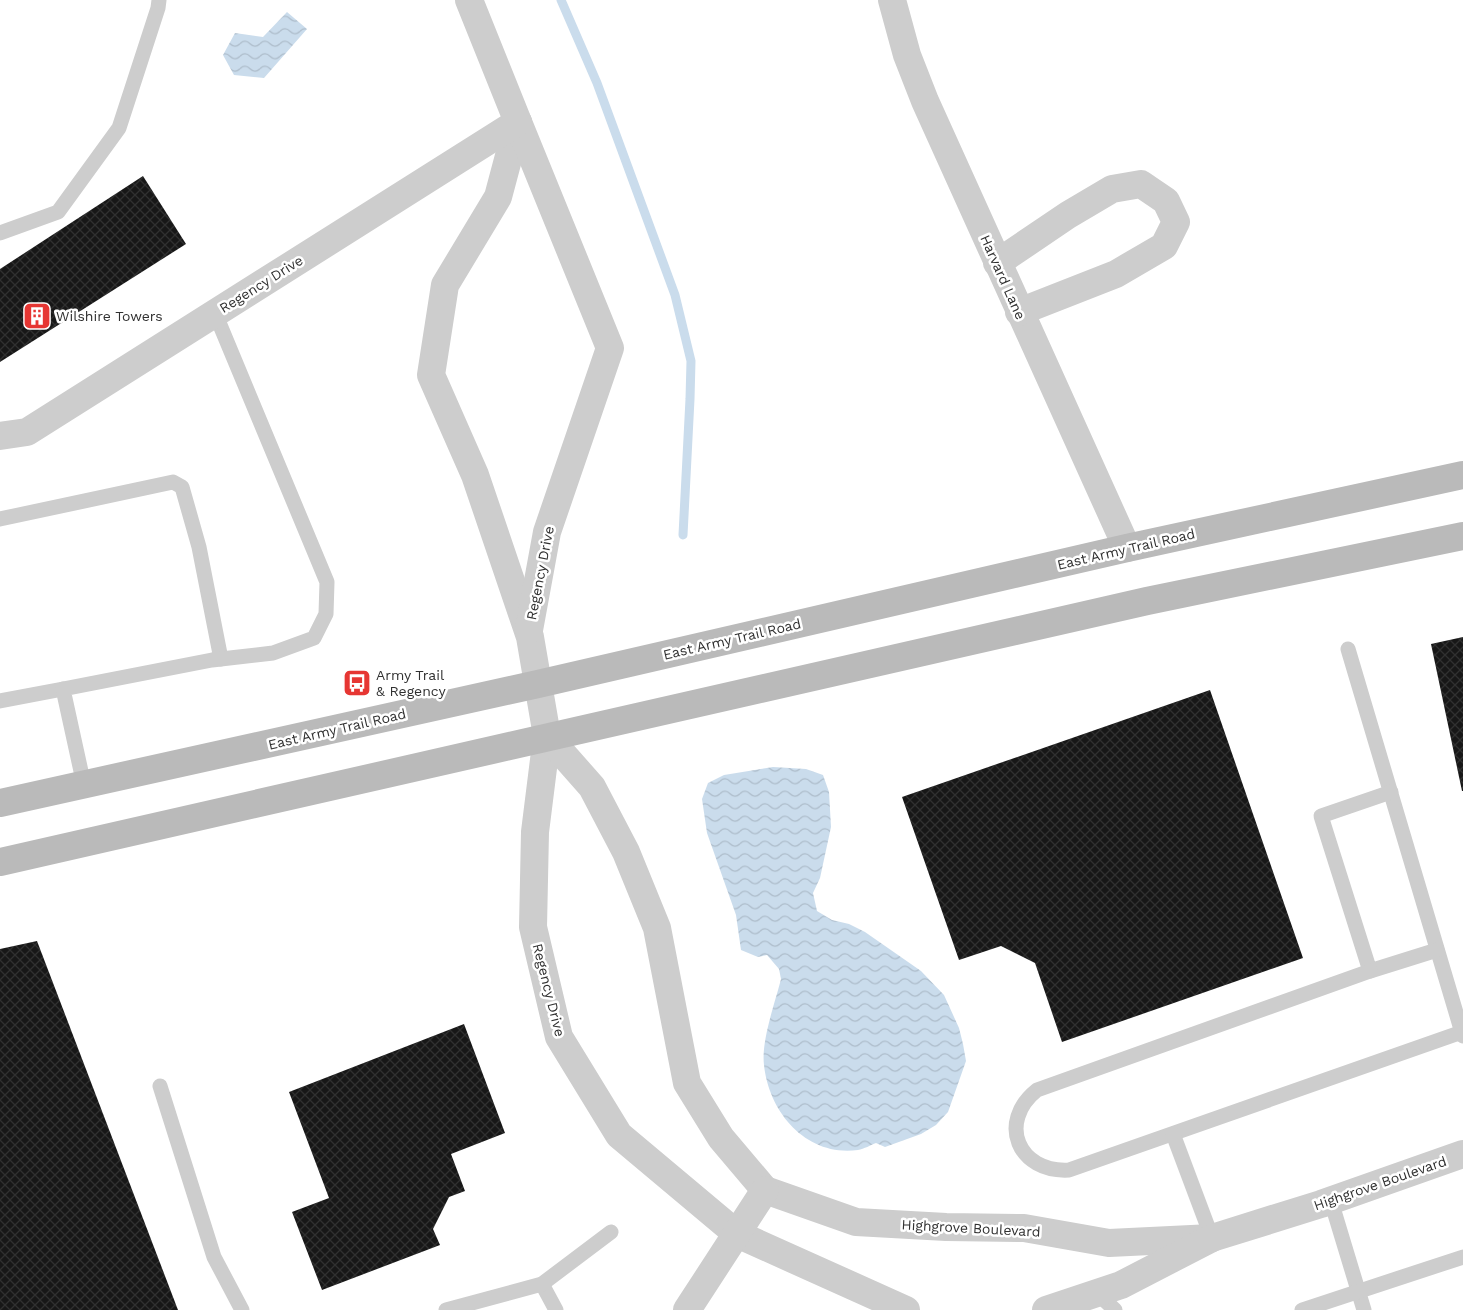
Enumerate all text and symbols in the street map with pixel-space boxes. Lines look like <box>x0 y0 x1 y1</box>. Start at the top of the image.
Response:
street label: Harvard Lane <box>977 232 1029 322</box>
street label: Regency Drive <box>216 252 306 316</box>
building icon: Wilshire Towers <box>22 301 52 331</box>
place label: Wilshire Towers <box>56 308 163 324</box>
street label: Regency Drive <box>523 525 557 621</box>
street label: East Army Trail Road <box>1055 525 1197 573</box>
street label: East Army Trail Road <box>661 615 803 663</box>
place label: Army Trail & Regency <box>376 667 446 699</box>
bus stop icon: Army Trail & Regency <box>342 668 372 698</box>
street label: East Army Trail Road <box>266 705 408 753</box>
street label: Regency Drive <box>530 942 568 1038</box>
street label: Highgrove Boulevard <box>1312 1153 1448 1213</box>
street label: Highgrove Boulevard <box>901 1216 1041 1240</box>

